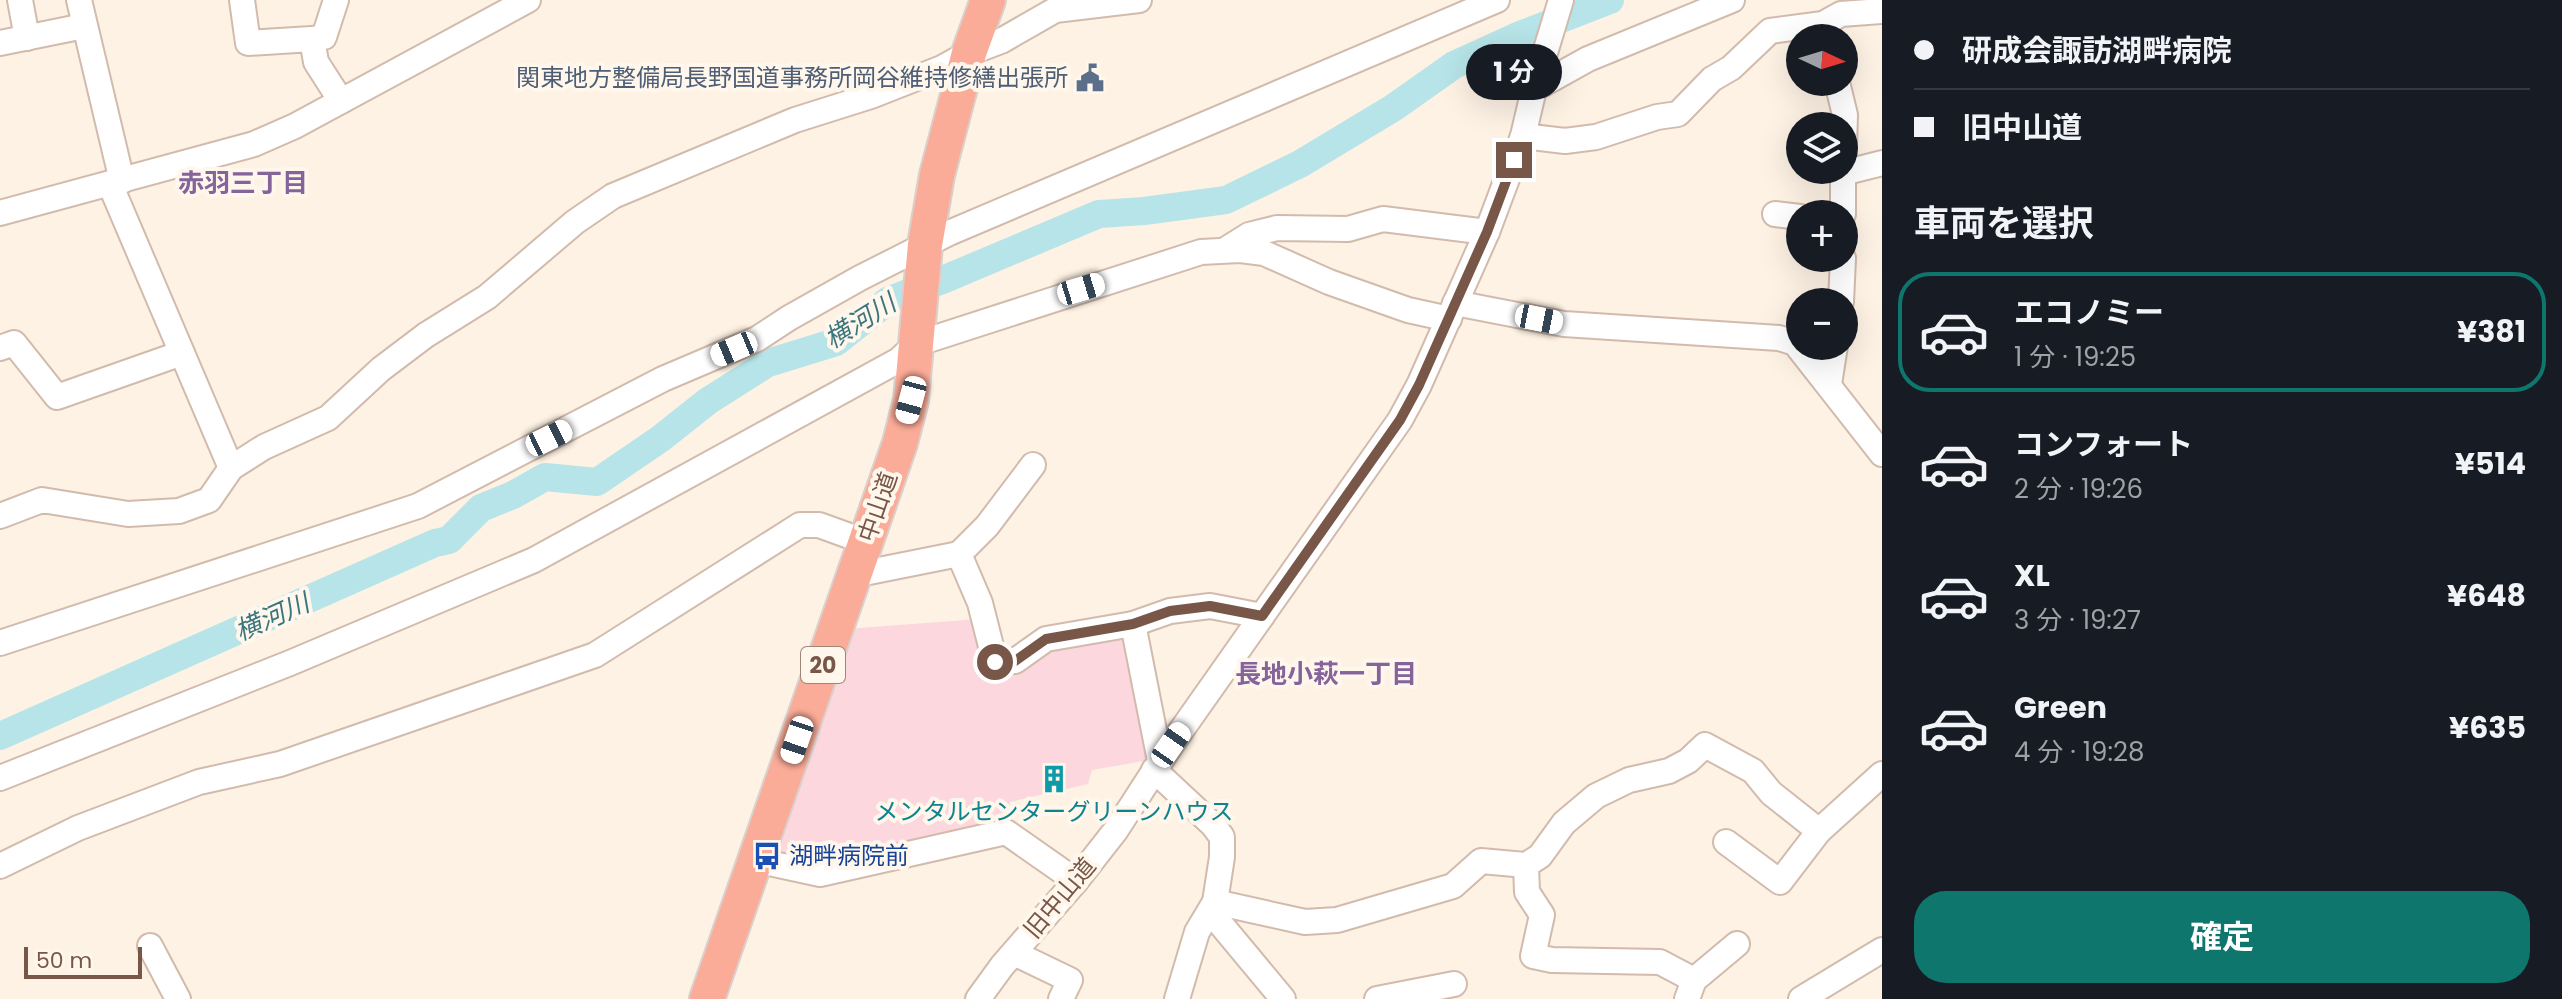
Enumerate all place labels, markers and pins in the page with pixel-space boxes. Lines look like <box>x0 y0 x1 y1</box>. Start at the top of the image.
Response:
place label: 関東地方整備局長野国道事務所岡谷維持修繕出張所 <box>516 61 1068 94</box>
public building icon: 関東地方整備局長野国道事務所岡谷維持修繕出張所 <box>1075 63 1105 93</box>
building icon: メンタルセンターグリーンハウス <box>1039 764 1069 794</box>
place label: メンタルセンターグリーンハウス <box>875 795 1233 828</box>
place label: 湖畔病院前 <box>789 839 909 872</box>
bus stop icon: 湖畔病院前 <box>752 841 782 871</box>

